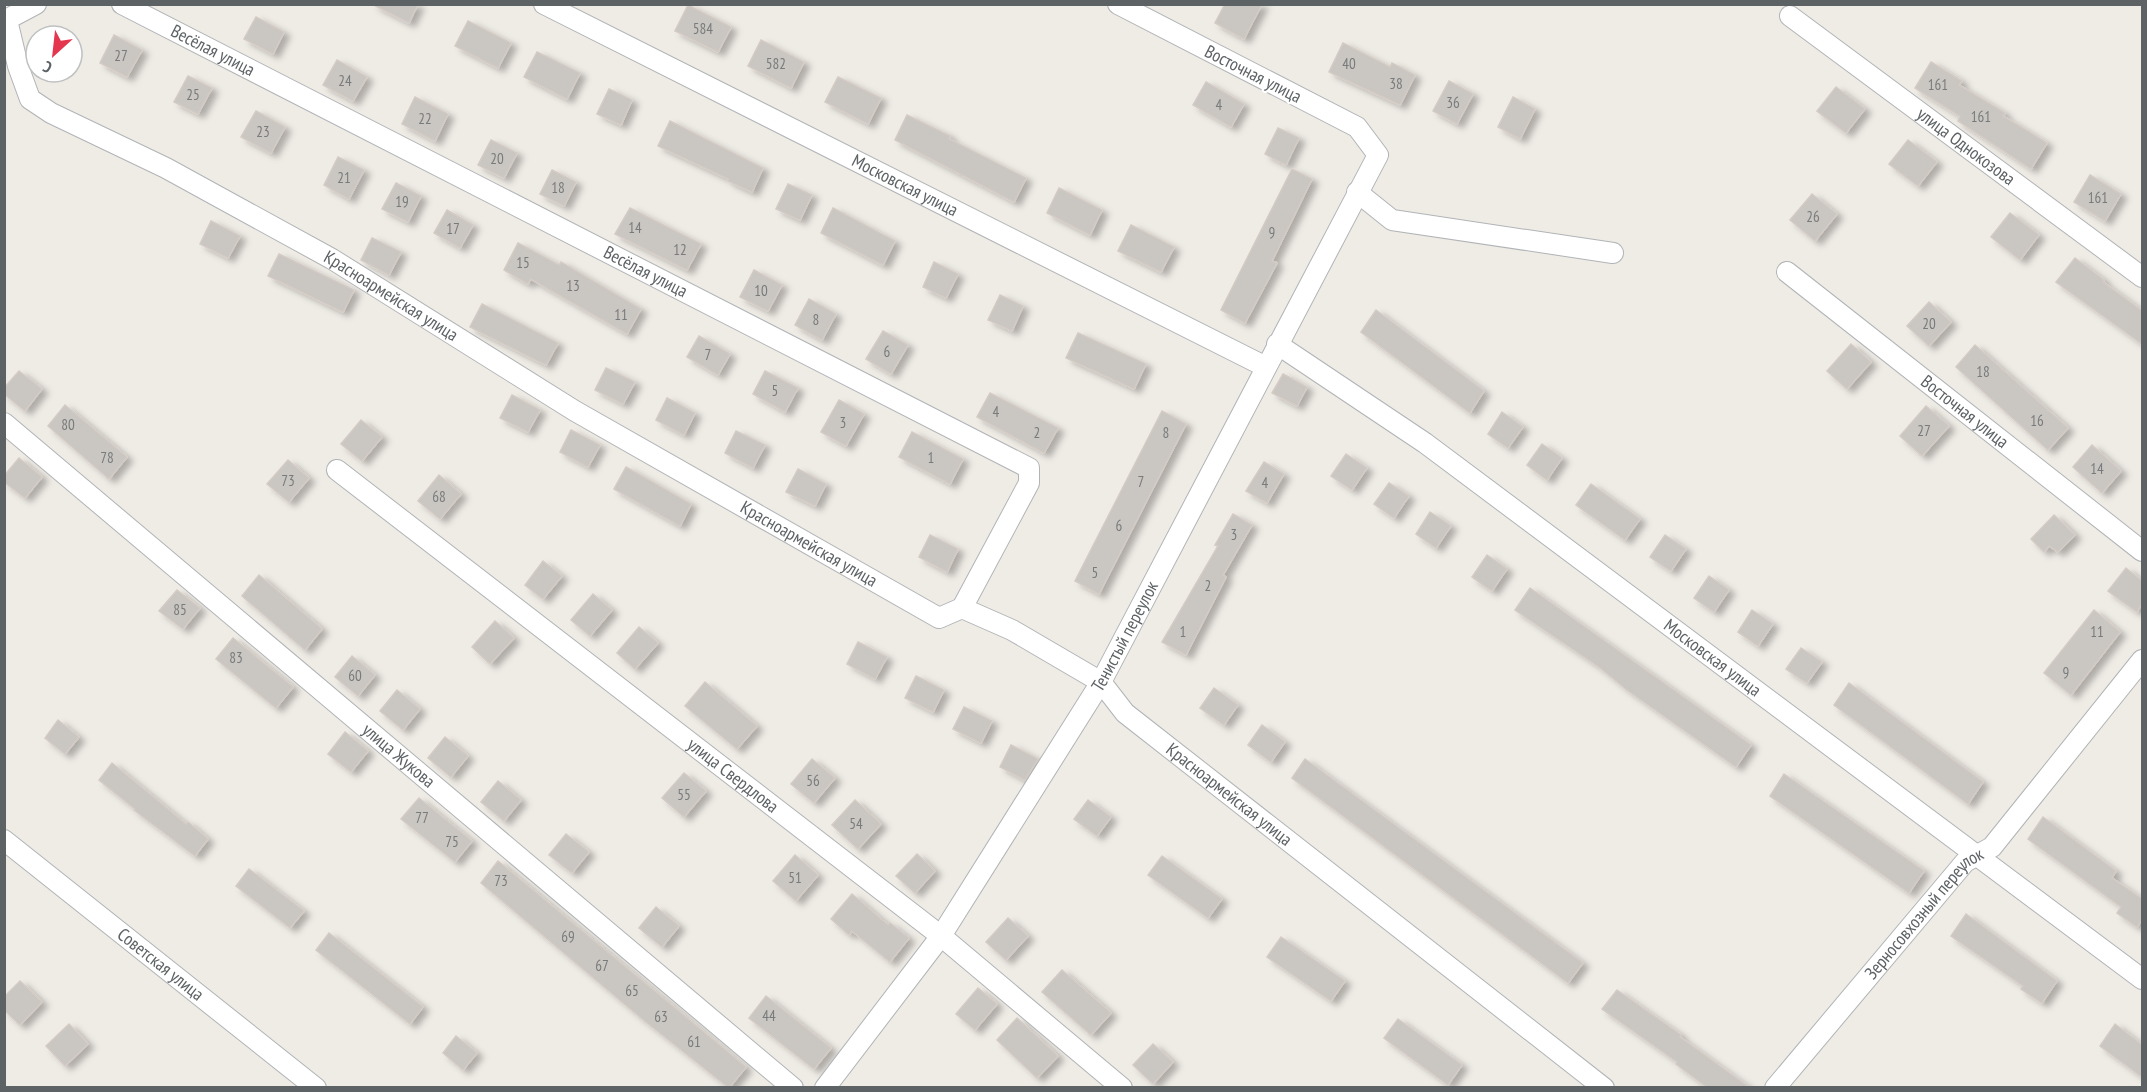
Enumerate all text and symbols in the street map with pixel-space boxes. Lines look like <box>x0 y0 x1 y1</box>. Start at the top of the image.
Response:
street label: Весёлая улица <box>167 19 259 81</box>
house number: 584 <box>693 19 713 38</box>
north arrow <box>24 24 84 84</box>
street label: Восточная улица <box>1201 39 1305 108</box>
house number: 27 <box>114 46 128 65</box>
house number: 582 <box>766 54 786 73</box>
house number: 40 <box>1342 54 1356 73</box>
text: С <box>39 56 55 78</box>
house number: 24 <box>338 71 352 90</box>
house number: 38 <box>1389 74 1403 93</box>
house number: 161 <box>1928 75 1948 94</box>
house number: 25 <box>186 85 200 104</box>
house number: 36 <box>1446 93 1460 112</box>
house number: 4 <box>1216 95 1223 114</box>
street label: улица Однокозова <box>1912 102 2020 190</box>
house number: 161 <box>1971 107 1991 126</box>
house number: 22 <box>418 109 432 128</box>
house number: 23 <box>256 122 270 141</box>
house number: 20 <box>490 149 504 168</box>
street label: Московская улица <box>848 149 962 221</box>
house number: 21 <box>337 168 351 187</box>
house number: 18 <box>551 178 565 197</box>
house number: 161 <box>2088 188 2108 207</box>
house number: 19 <box>395 192 409 211</box>
house number: 26 <box>1806 207 1820 226</box>
house number: 14 <box>628 218 642 237</box>
house number: 17 <box>446 219 460 238</box>
house number: 9 <box>1269 223 1275 242</box>
street label: Весёлая улица <box>600 240 692 302</box>
house number: 12 <box>673 240 687 259</box>
street label: Красноармейская улица <box>320 245 463 346</box>
house number: 15 <box>516 253 530 272</box>
house number: 13 <box>566 276 580 295</box>
house number: 10 <box>754 281 768 300</box>
house number: 11 <box>614 305 628 324</box>
house number: 8 <box>813 310 819 329</box>
house number: 20 <box>1922 314 1936 333</box>
house number: 6 <box>884 342 891 361</box>
house number: 7 <box>705 345 711 364</box>
house number: 18 <box>1976 362 1990 381</box>
street label: Восточная улица <box>1916 370 2014 453</box>
house number: 5 <box>772 381 778 400</box>
house number: 4 <box>993 402 1000 421</box>
house number: 16 <box>2030 411 2044 430</box>
house number: 3 <box>840 413 846 432</box>
house number: 80 <box>61 415 75 434</box>
house number: 27 <box>1917 421 1931 440</box>
house number: 2 <box>1034 423 1040 442</box>
house number: 8 <box>1163 423 1169 442</box>
house number: 78 <box>100 448 114 467</box>
house number: 1 <box>928 448 934 467</box>
house number: 14 <box>2090 459 2104 478</box>
house number: 73 <box>281 471 295 490</box>
house number: 7 <box>1138 472 1144 491</box>
house number: 4 <box>1262 473 1269 492</box>
house number: 68 <box>432 487 446 506</box>
street label: Красноармейская улица <box>736 495 882 592</box>
house number: 6 <box>1116 516 1123 535</box>
house number: 3 <box>1231 525 1237 544</box>
house number: 5 <box>1092 563 1098 582</box>
house number: 2 <box>1205 576 1211 595</box>
street label: Тенистый переулок <box>1086 577 1163 696</box>
house number: 85 <box>173 600 187 619</box>
street label: Московская улица <box>1660 614 1766 701</box>
house number: 1 <box>1180 622 1186 641</box>
house number: 11 <box>2090 622 2104 641</box>
house number: 83 <box>229 648 243 667</box>
house number: 9 <box>2063 663 2069 682</box>
house number: 60 <box>348 666 362 685</box>
street label: улица Жукова <box>358 718 440 792</box>
street label: улица Свердлова <box>683 733 784 818</box>
street label: Красноармейская улица <box>1162 738 1297 851</box>
house number: 56 <box>806 771 820 790</box>
house number: 55 <box>677 785 691 804</box>
house number: 77 <box>415 808 429 827</box>
house number: 54 <box>849 814 863 833</box>
house number: 75 <box>445 832 459 851</box>
street label: Зерносовхозный переулок <box>1859 842 1987 984</box>
house number: 51 <box>788 868 802 887</box>
house number: 73 <box>494 871 508 890</box>
street label: Советская улица <box>113 923 209 1005</box>
house number: 69 <box>561 927 575 946</box>
house number: 67 <box>595 956 609 975</box>
house number: 65 <box>625 981 639 1000</box>
house number: 44 <box>762 1006 776 1025</box>
house number: 63 <box>654 1007 668 1026</box>
house number: 61 <box>687 1032 701 1051</box>

